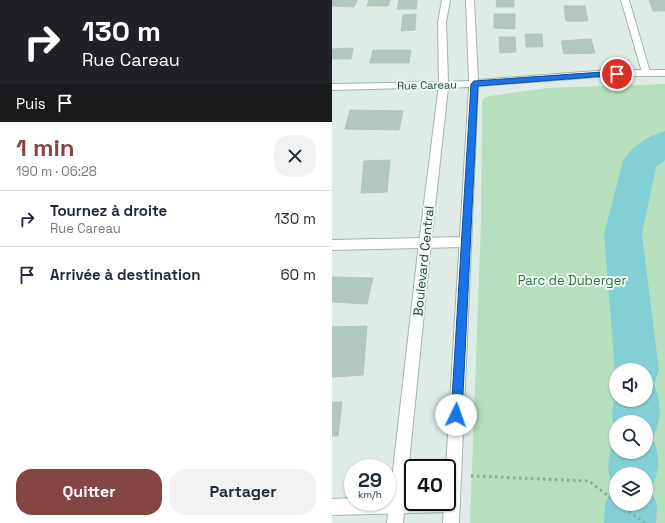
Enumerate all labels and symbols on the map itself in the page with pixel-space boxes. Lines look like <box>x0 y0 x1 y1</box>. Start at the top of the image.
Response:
pin <box>600 57 634 91</box>
street label: Rue Careau <box>397 77 457 93</box>
street label: Boulevard Central <box>409 205 438 317</box>
park label: Parc de Duberger <box>518 272 626 289</box>
position arrow <box>435 394 477 436</box>
speed limit sign: 40 <box>404 459 456 511</box>

